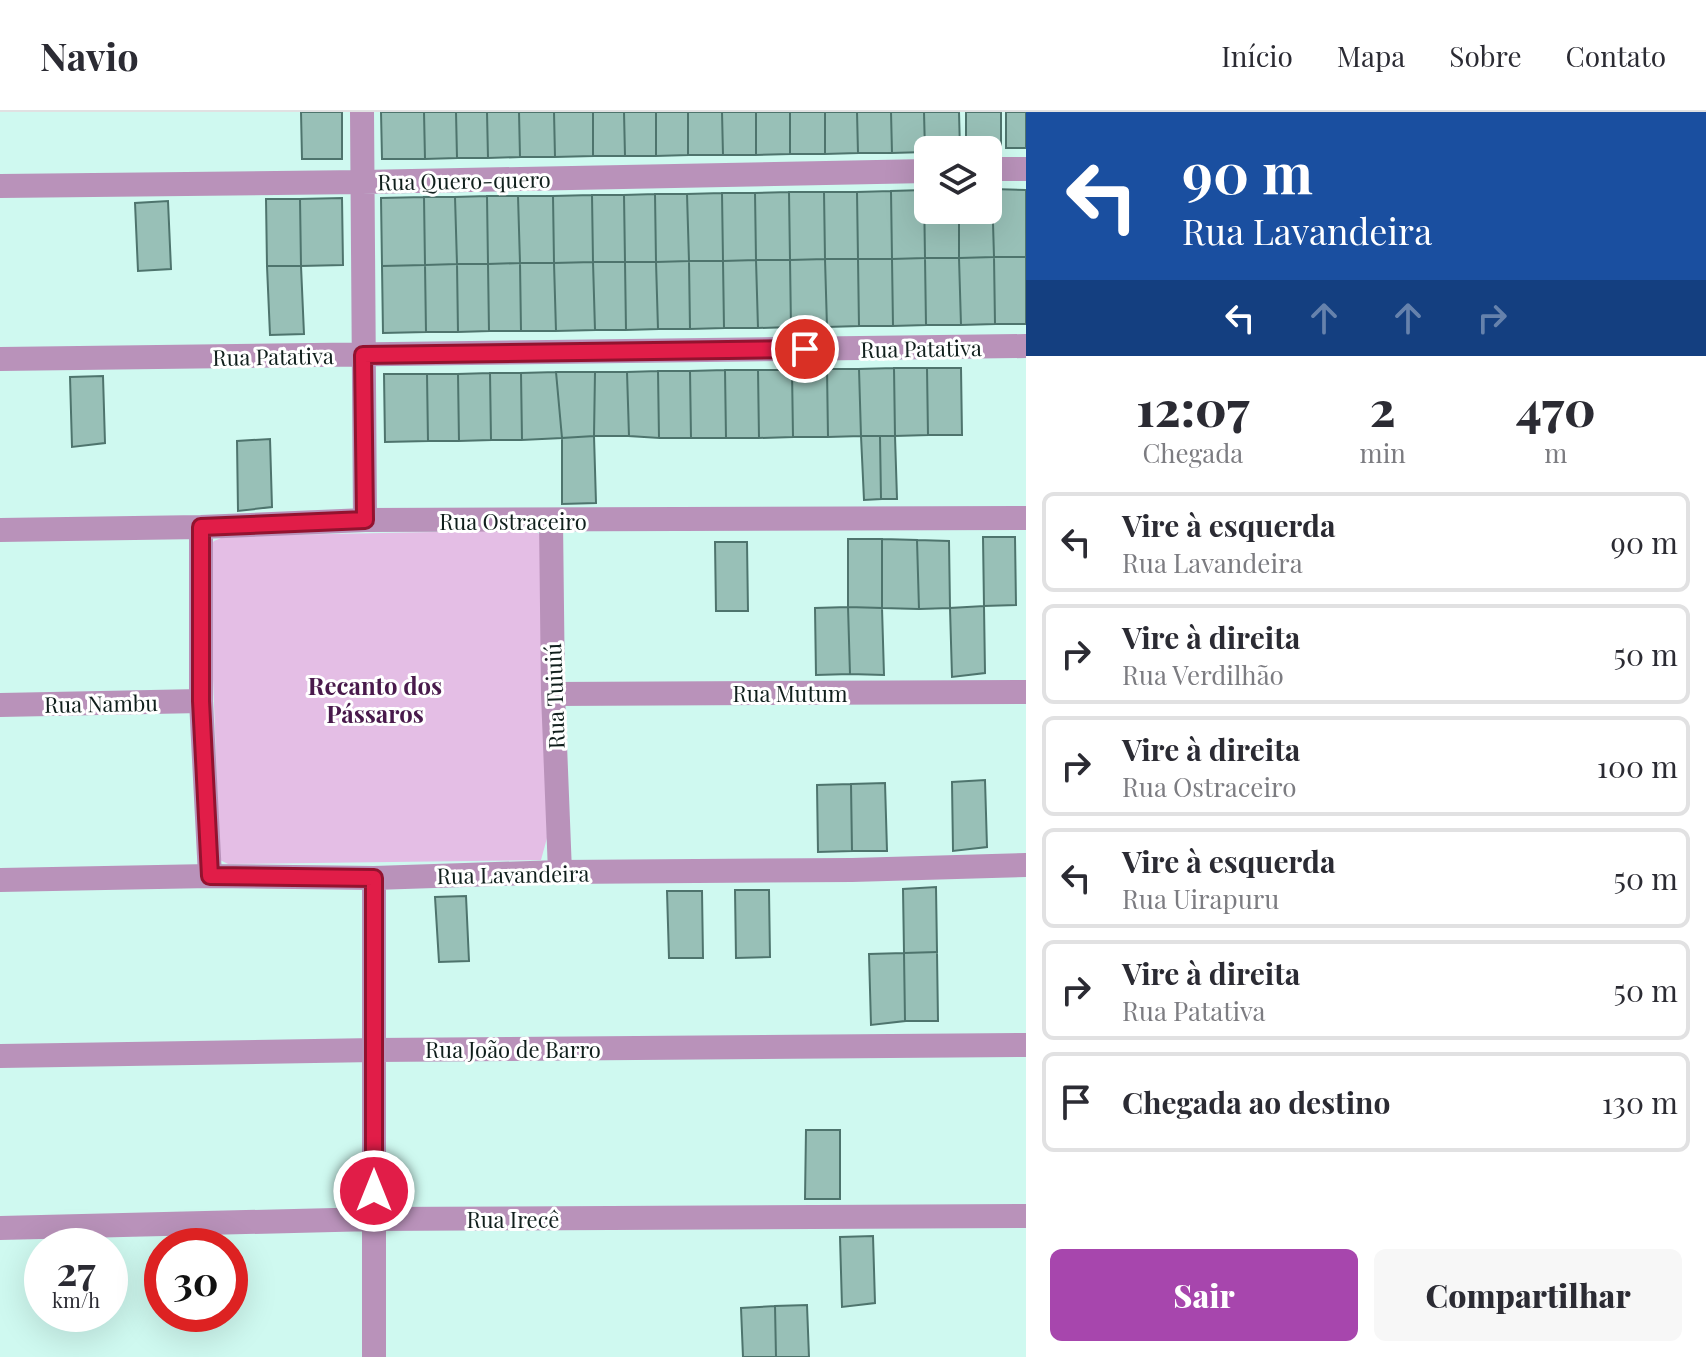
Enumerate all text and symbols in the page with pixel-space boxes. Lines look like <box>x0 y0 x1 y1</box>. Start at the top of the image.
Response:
text: Navio <box>40 30 139 81</box>
text: Início <box>1221 37 1293 74</box>
text: Mapa <box>1337 37 1405 74</box>
text: Sobre <box>1449 37 1522 74</box>
text: Contato <box>1566 37 1666 74</box>
text: 90 m <box>1182 134 1313 209</box>
map controls <box>914 136 1002 224</box>
button: layers <box>914 136 1002 224</box>
icon: left <box>1050 144 1154 248</box>
street label: Rua Quero-quero <box>377 163 551 197</box>
text: Rua Lavandeira <box>1182 206 1432 254</box>
icon: left <box>1218 296 1262 340</box>
icon: ahead <box>1302 296 1346 340</box>
icon: ahead <box>1386 296 1430 340</box>
icon: right <box>1470 296 1514 340</box>
pin <box>771 315 839 383</box>
icon: arrive <box>783 327 827 371</box>
street label: Rua Patativa <box>860 332 982 364</box>
street label: Rua Patativa <box>212 340 334 372</box>
text: 12:07 <box>1136 375 1249 439</box>
text: 2 <box>1370 375 1396 439</box>
text: 470 <box>1516 375 1596 439</box>
text: Chegada <box>1142 435 1243 470</box>
text: min <box>1360 435 1406 470</box>
text: m <box>1544 435 1567 470</box>
text: Vire à esquerda <box>1122 505 1335 545</box>
street label: Rua Ostraceiro <box>439 506 587 536</box>
icon: left <box>1054 520 1098 564</box>
text: 90 m <box>1611 522 1678 562</box>
text: Rua Lavandeira <box>1122 545 1303 580</box>
text: Vire à direita <box>1122 617 1300 657</box>
icon: right <box>1054 632 1098 676</box>
text: 50 m <box>1613 634 1678 674</box>
street label: Rua Tuiuiú <box>537 642 571 750</box>
text: Rua Verdilhão <box>1122 657 1284 692</box>
district label: Recanto dos Pássaros <box>308 669 442 729</box>
street label: Rua Mutum <box>732 678 848 708</box>
street label: Rua Nambu <box>44 687 158 719</box>
text: Vire à direita <box>1122 729 1300 769</box>
icon: right <box>1054 744 1098 788</box>
text: 100 m <box>1597 746 1678 786</box>
text: Rua Ostraceiro <box>1122 769 1296 804</box>
text: Vire à esquerda <box>1122 841 1335 881</box>
icon: left <box>1054 856 1098 900</box>
street label: Rua Lavandeira <box>436 858 590 890</box>
text: 50 m <box>1613 858 1678 898</box>
text: Rua Uirapuru <box>1122 881 1279 916</box>
text: Vire à direita <box>1122 953 1300 993</box>
icon: right <box>1054 968 1098 1012</box>
text: 50 m <box>1613 970 1678 1010</box>
text: Rua Patativa <box>1122 993 1266 1028</box>
street label: Rua João de Barro <box>425 1034 601 1064</box>
icon: arrive <box>1054 1080 1098 1124</box>
text: Chegada ao destino <box>1122 1082 1390 1122</box>
text: 130 m <box>1602 1082 1678 1122</box>
position arrow <box>332 1149 416 1233</box>
street label: Rua Irecê <box>467 1204 559 1234</box>
speed limit sign: 30 <box>144 1228 248 1332</box>
text: 27 <box>56 1243 96 1296</box>
button: Sair <box>1050 1249 1358 1341</box>
button: Compartilhar <box>1374 1249 1682 1341</box>
text: km/h <box>52 1286 100 1313</box>

